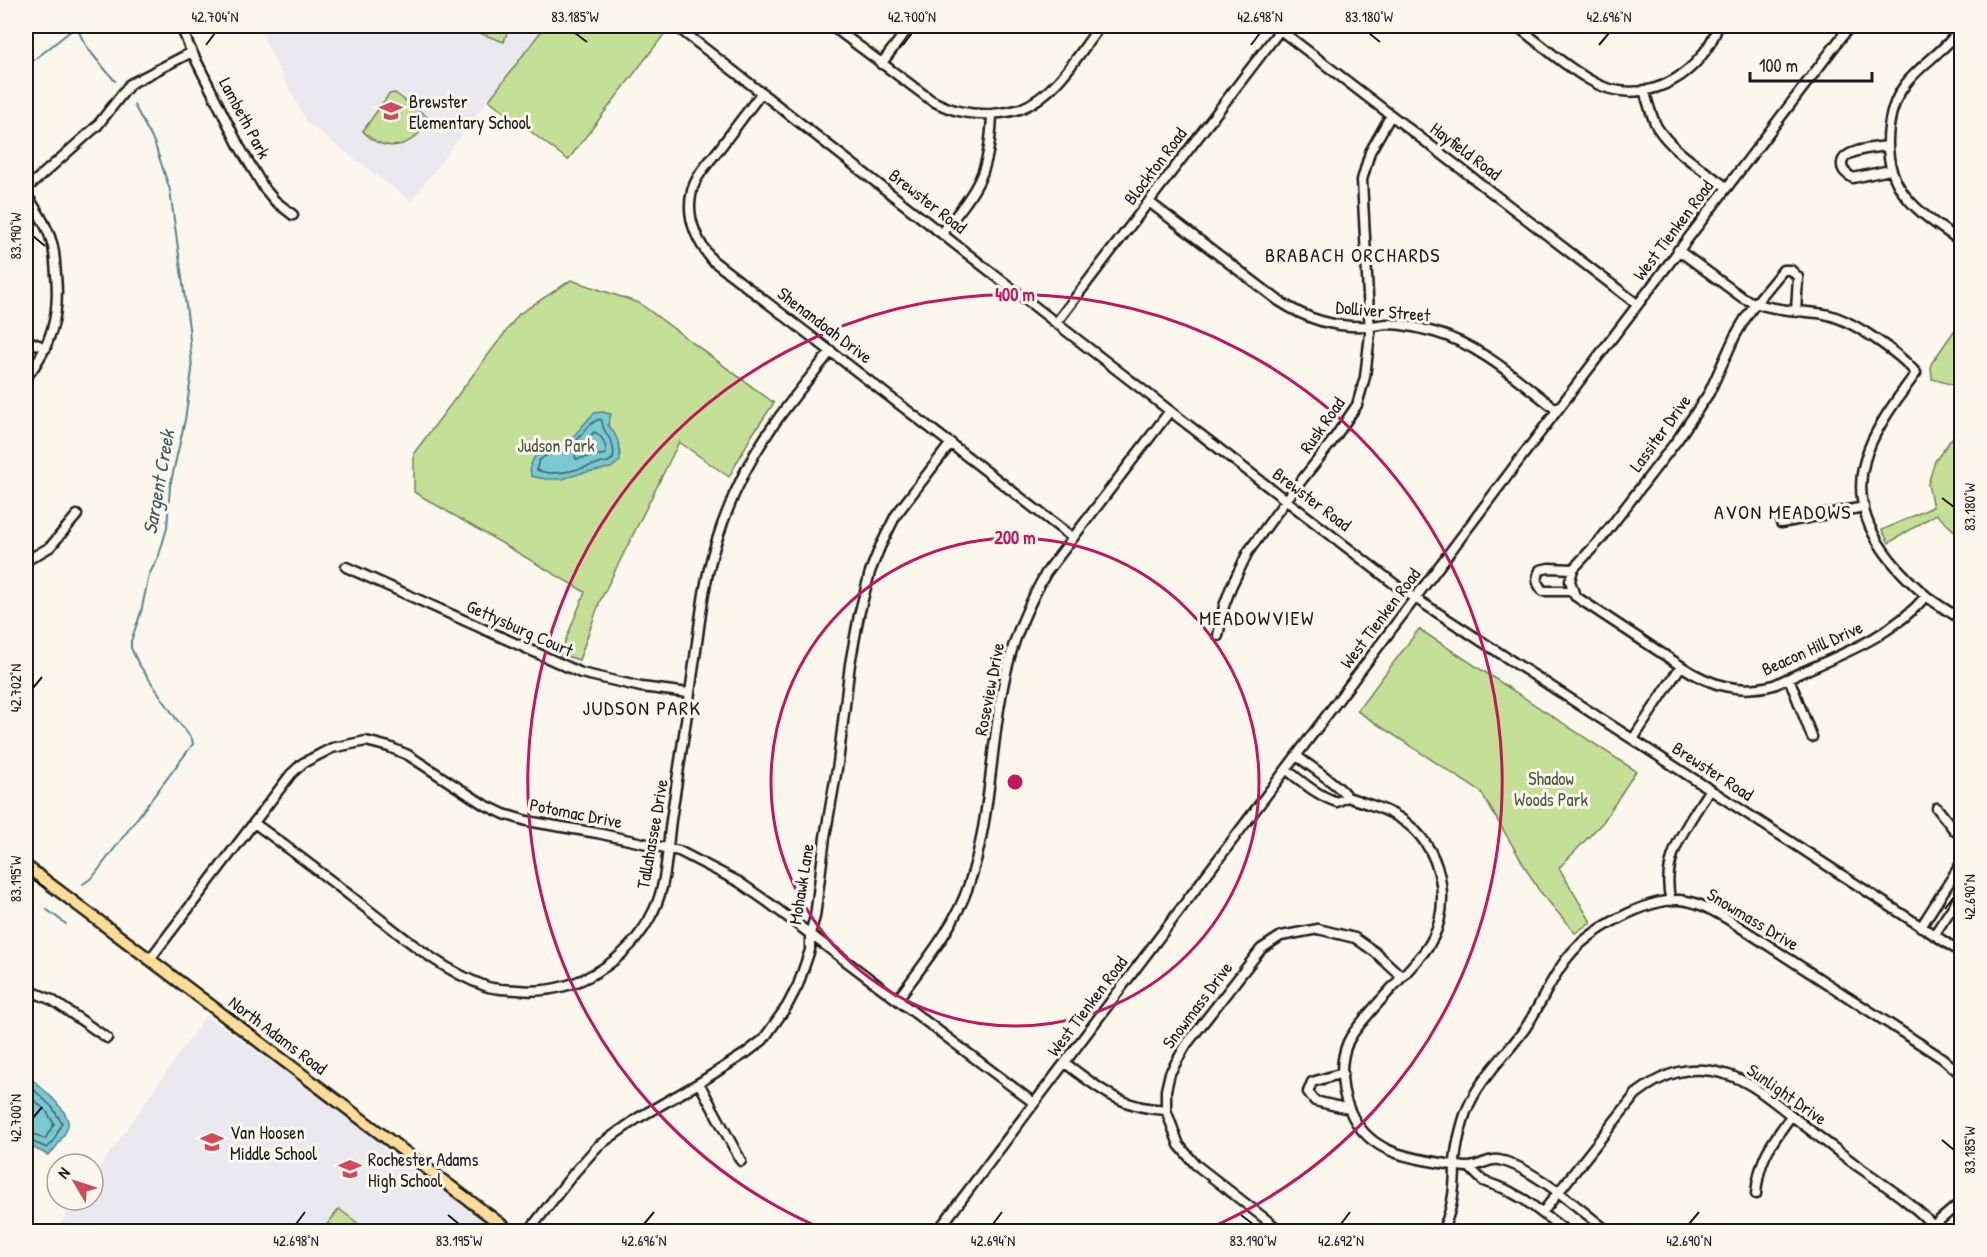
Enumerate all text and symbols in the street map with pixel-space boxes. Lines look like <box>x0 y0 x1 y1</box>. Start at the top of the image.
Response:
text: 42.704°N <box>191 6 239 27</box>
text: 83.185°W <box>551 6 599 27</box>
text: 42.700°N <box>888 6 936 27</box>
text: 42.698°N <box>1237 6 1283 27</box>
text: 83.180°W <box>1345 6 1394 27</box>
text: 42.696°N <box>1587 6 1631 27</box>
scale bar <box>1750 45 1872 83</box>
text: 100 m <box>1759 53 1798 78</box>
street label: Lambeth Park <box>213 73 277 163</box>
place label: Brewster Elementary School <box>409 89 531 135</box>
school or university icon: Brewster Elementary School <box>378 98 404 124</box>
street label: Hayfield Road <box>1425 116 1507 186</box>
street label: Blockton Road <box>1118 122 1192 210</box>
street label: Brewster Road <box>884 163 972 239</box>
street label: West Tienken Road <box>1627 175 1719 285</box>
text: 83.190°W <box>5 212 26 259</box>
district label: BRABACH ORCHARDS <box>1265 241 1441 268</box>
street label: Shenandoah Drive <box>772 281 878 369</box>
text: 400 m <box>995 282 1035 307</box>
street label: Dolliver Street <box>1335 294 1432 328</box>
street label: Lassiter Drive <box>1623 389 1697 477</box>
street label: Rusk Road <box>1294 392 1350 458</box>
water label: Sargent Creek <box>136 426 182 536</box>
park label: Judson Park <box>517 433 595 458</box>
street label: Brewster Road <box>1268 461 1356 537</box>
text: 83.180°W <box>1959 482 1980 531</box>
district label: AVON MEADOWS <box>1714 498 1852 525</box>
text: 200 m <box>995 525 1035 550</box>
street label: West Tienken Road <box>1334 563 1426 673</box>
street label: Gettysburg Court <box>463 593 578 663</box>
district label: MEADOWVIEW <box>1199 604 1315 631</box>
street label: Beacon Hill Drive <box>1758 615 1866 681</box>
street label: Roseview Drive <box>968 640 1010 738</box>
text: 42.702°N <box>5 664 26 712</box>
district label: JUDSON PARK <box>583 694 701 721</box>
street label: Brewster Road <box>1667 735 1759 807</box>
park label: Shadow Woods Park <box>1514 766 1588 812</box>
centre of rings <box>1005 772 1025 792</box>
street label: Tallahassee Drive <box>630 777 674 891</box>
street label: Potomac Drive <box>528 792 624 834</box>
street label: Mohawk Lane <box>782 842 820 926</box>
text: 83.195°W <box>5 855 26 902</box>
text: 42.690°N <box>1959 874 1980 920</box>
street label: Snowmass Drive <box>1702 882 1804 956</box>
street label: West Tienken Road <box>1041 951 1133 1061</box>
street label: Snowmass Drive <box>1156 956 1238 1054</box>
street label: North Adams Road <box>224 990 332 1080</box>
street label: Sunlight Drive <box>1742 1057 1832 1131</box>
text: 42.700°N <box>5 1094 26 1142</box>
place label: Van Hoosen Middle School <box>230 1120 317 1166</box>
text: 83.185°W <box>1959 1126 1980 1174</box>
school or university icon: Van Hoosen Middle School <box>199 1129 225 1155</box>
place label: Rochester Adams High School <box>368 1147 479 1193</box>
north arrow <box>45 1152 105 1212</box>
school or university icon: Rochester Adams High School <box>337 1156 363 1182</box>
text: N <box>52 1162 75 1183</box>
text: 42.698°N <box>273 1230 319 1251</box>
text: 83.195°W <box>436 1230 483 1251</box>
text: 42.696°N <box>622 1230 666 1251</box>
text: 42.694°N <box>971 1230 1015 1251</box>
text: 83.190°W <box>1230 1230 1277 1251</box>
text: 42.692°N <box>1318 1230 1364 1251</box>
text: 42.690°N <box>1666 1230 1712 1251</box>

